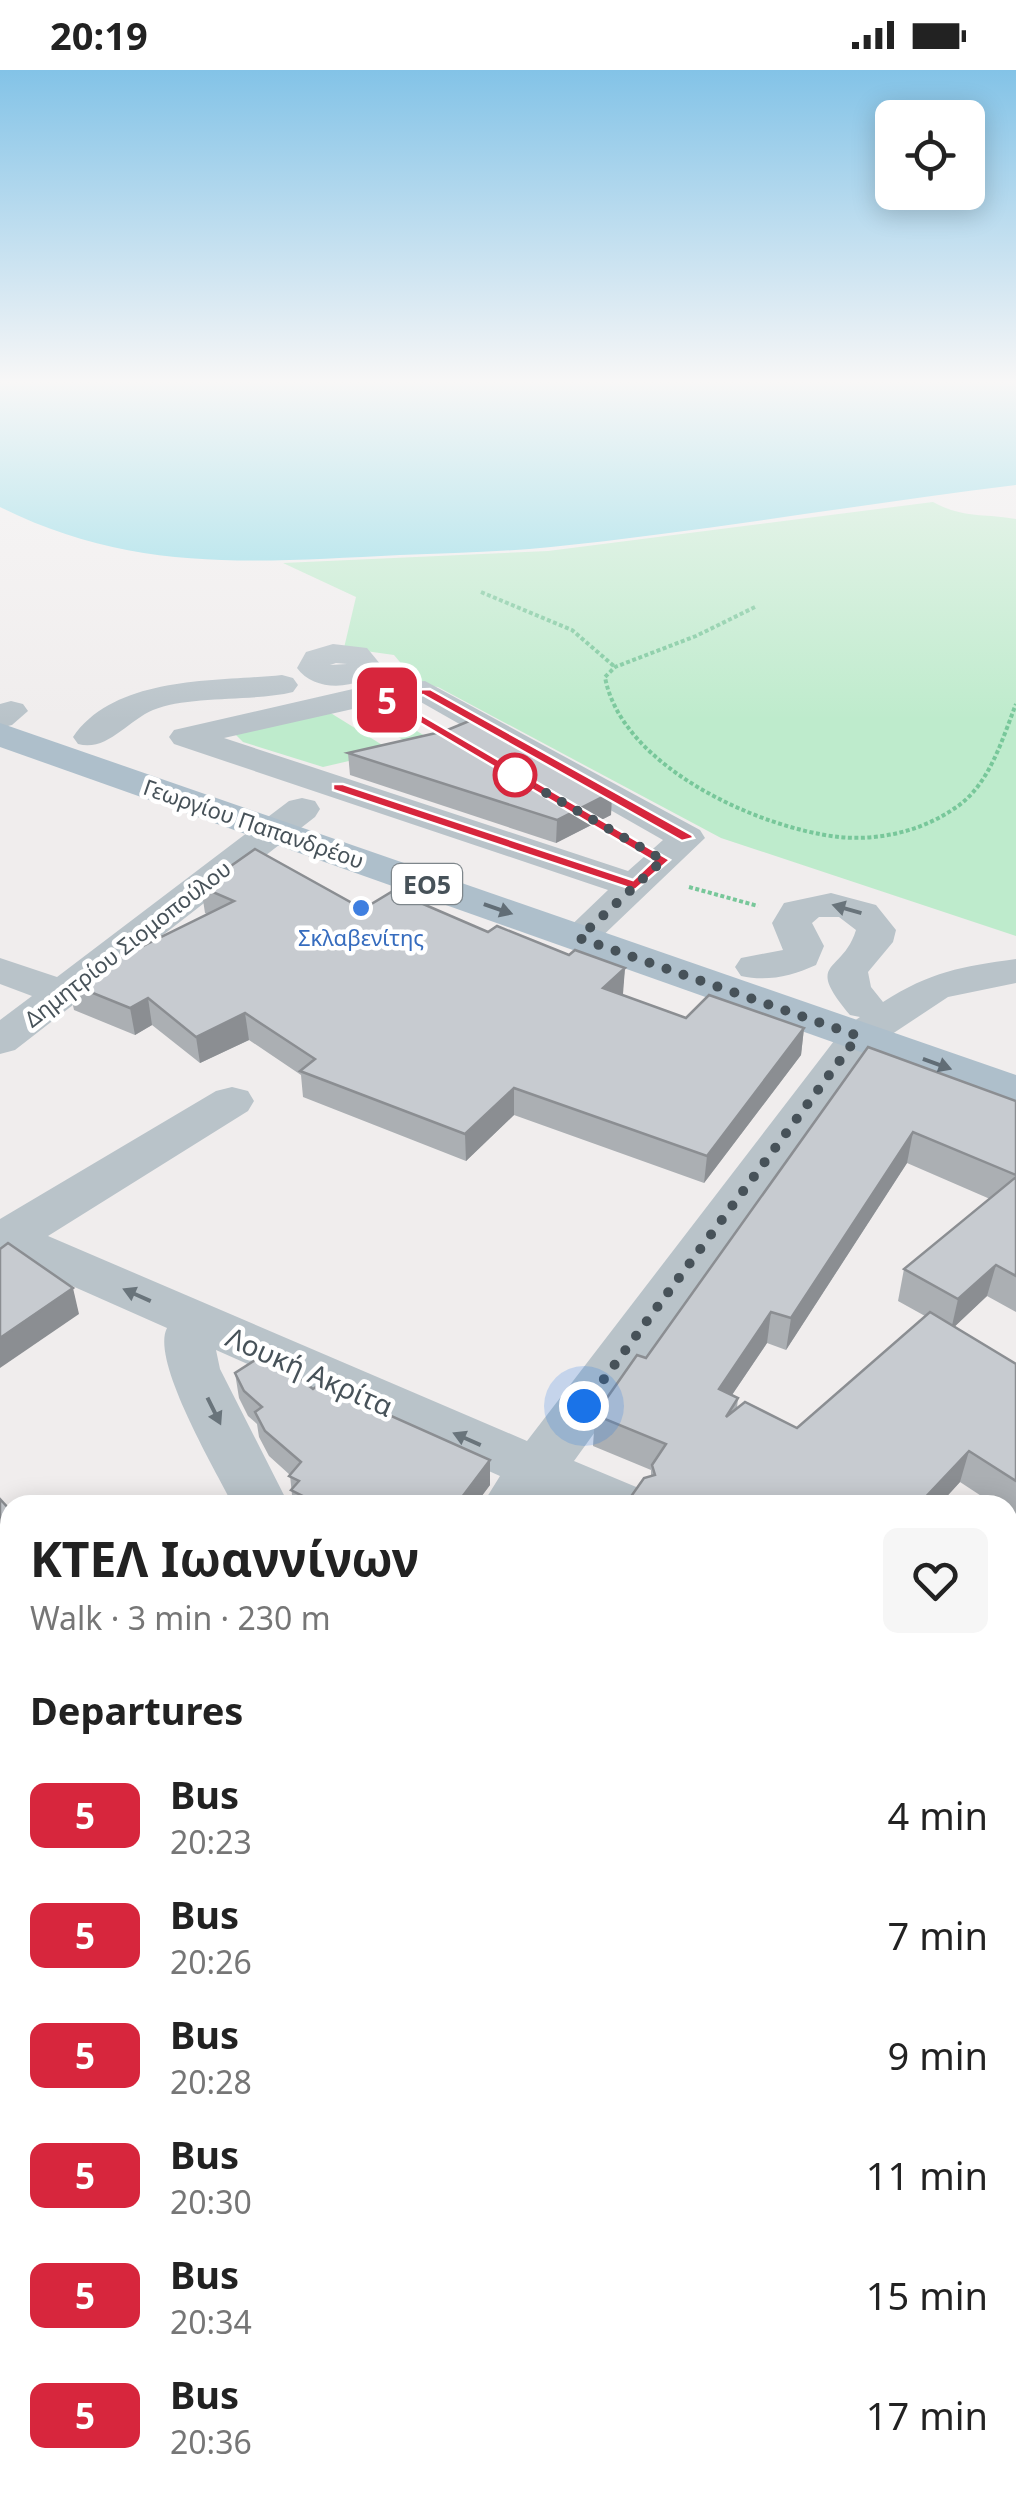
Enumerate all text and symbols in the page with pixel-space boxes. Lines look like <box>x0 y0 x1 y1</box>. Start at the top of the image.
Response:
text: 20:19 <box>50 9 148 61</box>
map controls <box>875 100 985 210</box>
button: locate <box>875 100 985 210</box>
line badge: 5 <box>354 668 420 732</box>
text: 5 <box>377 677 397 724</box>
unlabelled marker <box>494 754 536 796</box>
street label: Γεωργίου Παπανδρέου <box>140 771 368 875</box>
street label: Δημητρίου Σιομοπούλου <box>17 853 237 1033</box>
road number: ΕΟ5 <box>392 864 462 904</box>
marker: Σκλαβενίτης <box>350 897 372 919</box>
one-way arrow <box>831 901 861 916</box>
one-way arrow <box>484 902 514 917</box>
place label: Σκλαβενίτης <box>298 922 424 952</box>
one-way arrow <box>923 1058 953 1073</box>
one-way arrow <box>122 1287 152 1303</box>
street label: Λουκή Ακρίτα <box>221 1317 399 1425</box>
your location <box>559 1381 609 1431</box>
one-way arrow <box>205 1397 222 1426</box>
one-way arrow <box>452 1431 482 1447</box>
text: ΚΤΕΛ Ιωαννίνων <box>30 1526 419 1591</box>
button: heart <box>883 1528 988 1633</box>
text: Walk · 3 min · 230 m <box>30 1596 331 1639</box>
text: Departures <box>30 1684 243 1736</box>
text: Bus <box>170 1768 239 1820</box>
text: 4 min <box>888 1789 988 1841</box>
text: 5 <box>75 1792 95 1839</box>
text: 20:23 <box>170 1820 252 1863</box>
text: Bus <box>170 1888 239 1940</box>
text: 7 min <box>888 1909 988 1961</box>
text: 5 <box>75 1912 95 1959</box>
text: 20:26 <box>170 1940 252 1983</box>
text: Bus <box>170 2008 239 2060</box>
text: 9 min <box>888 2029 988 2081</box>
text: 5 <box>75 2032 95 2079</box>
text: 20:28 <box>170 2060 252 2103</box>
text: Bus <box>170 2128 239 2180</box>
text: 11 min <box>866 2149 988 2201</box>
text: 5 <box>75 2152 95 2199</box>
text: 20:30 <box>170 2180 252 2223</box>
text: Bus <box>170 2248 239 2300</box>
text: 15 min <box>866 2269 988 2321</box>
text: 5 <box>75 2272 95 2319</box>
text: 20:34 <box>170 2300 252 2343</box>
text: Bus <box>170 2368 239 2420</box>
text: 17 min <box>866 2389 988 2441</box>
text: 5 <box>75 2392 95 2439</box>
text: 20:36 <box>170 2420 252 2463</box>

